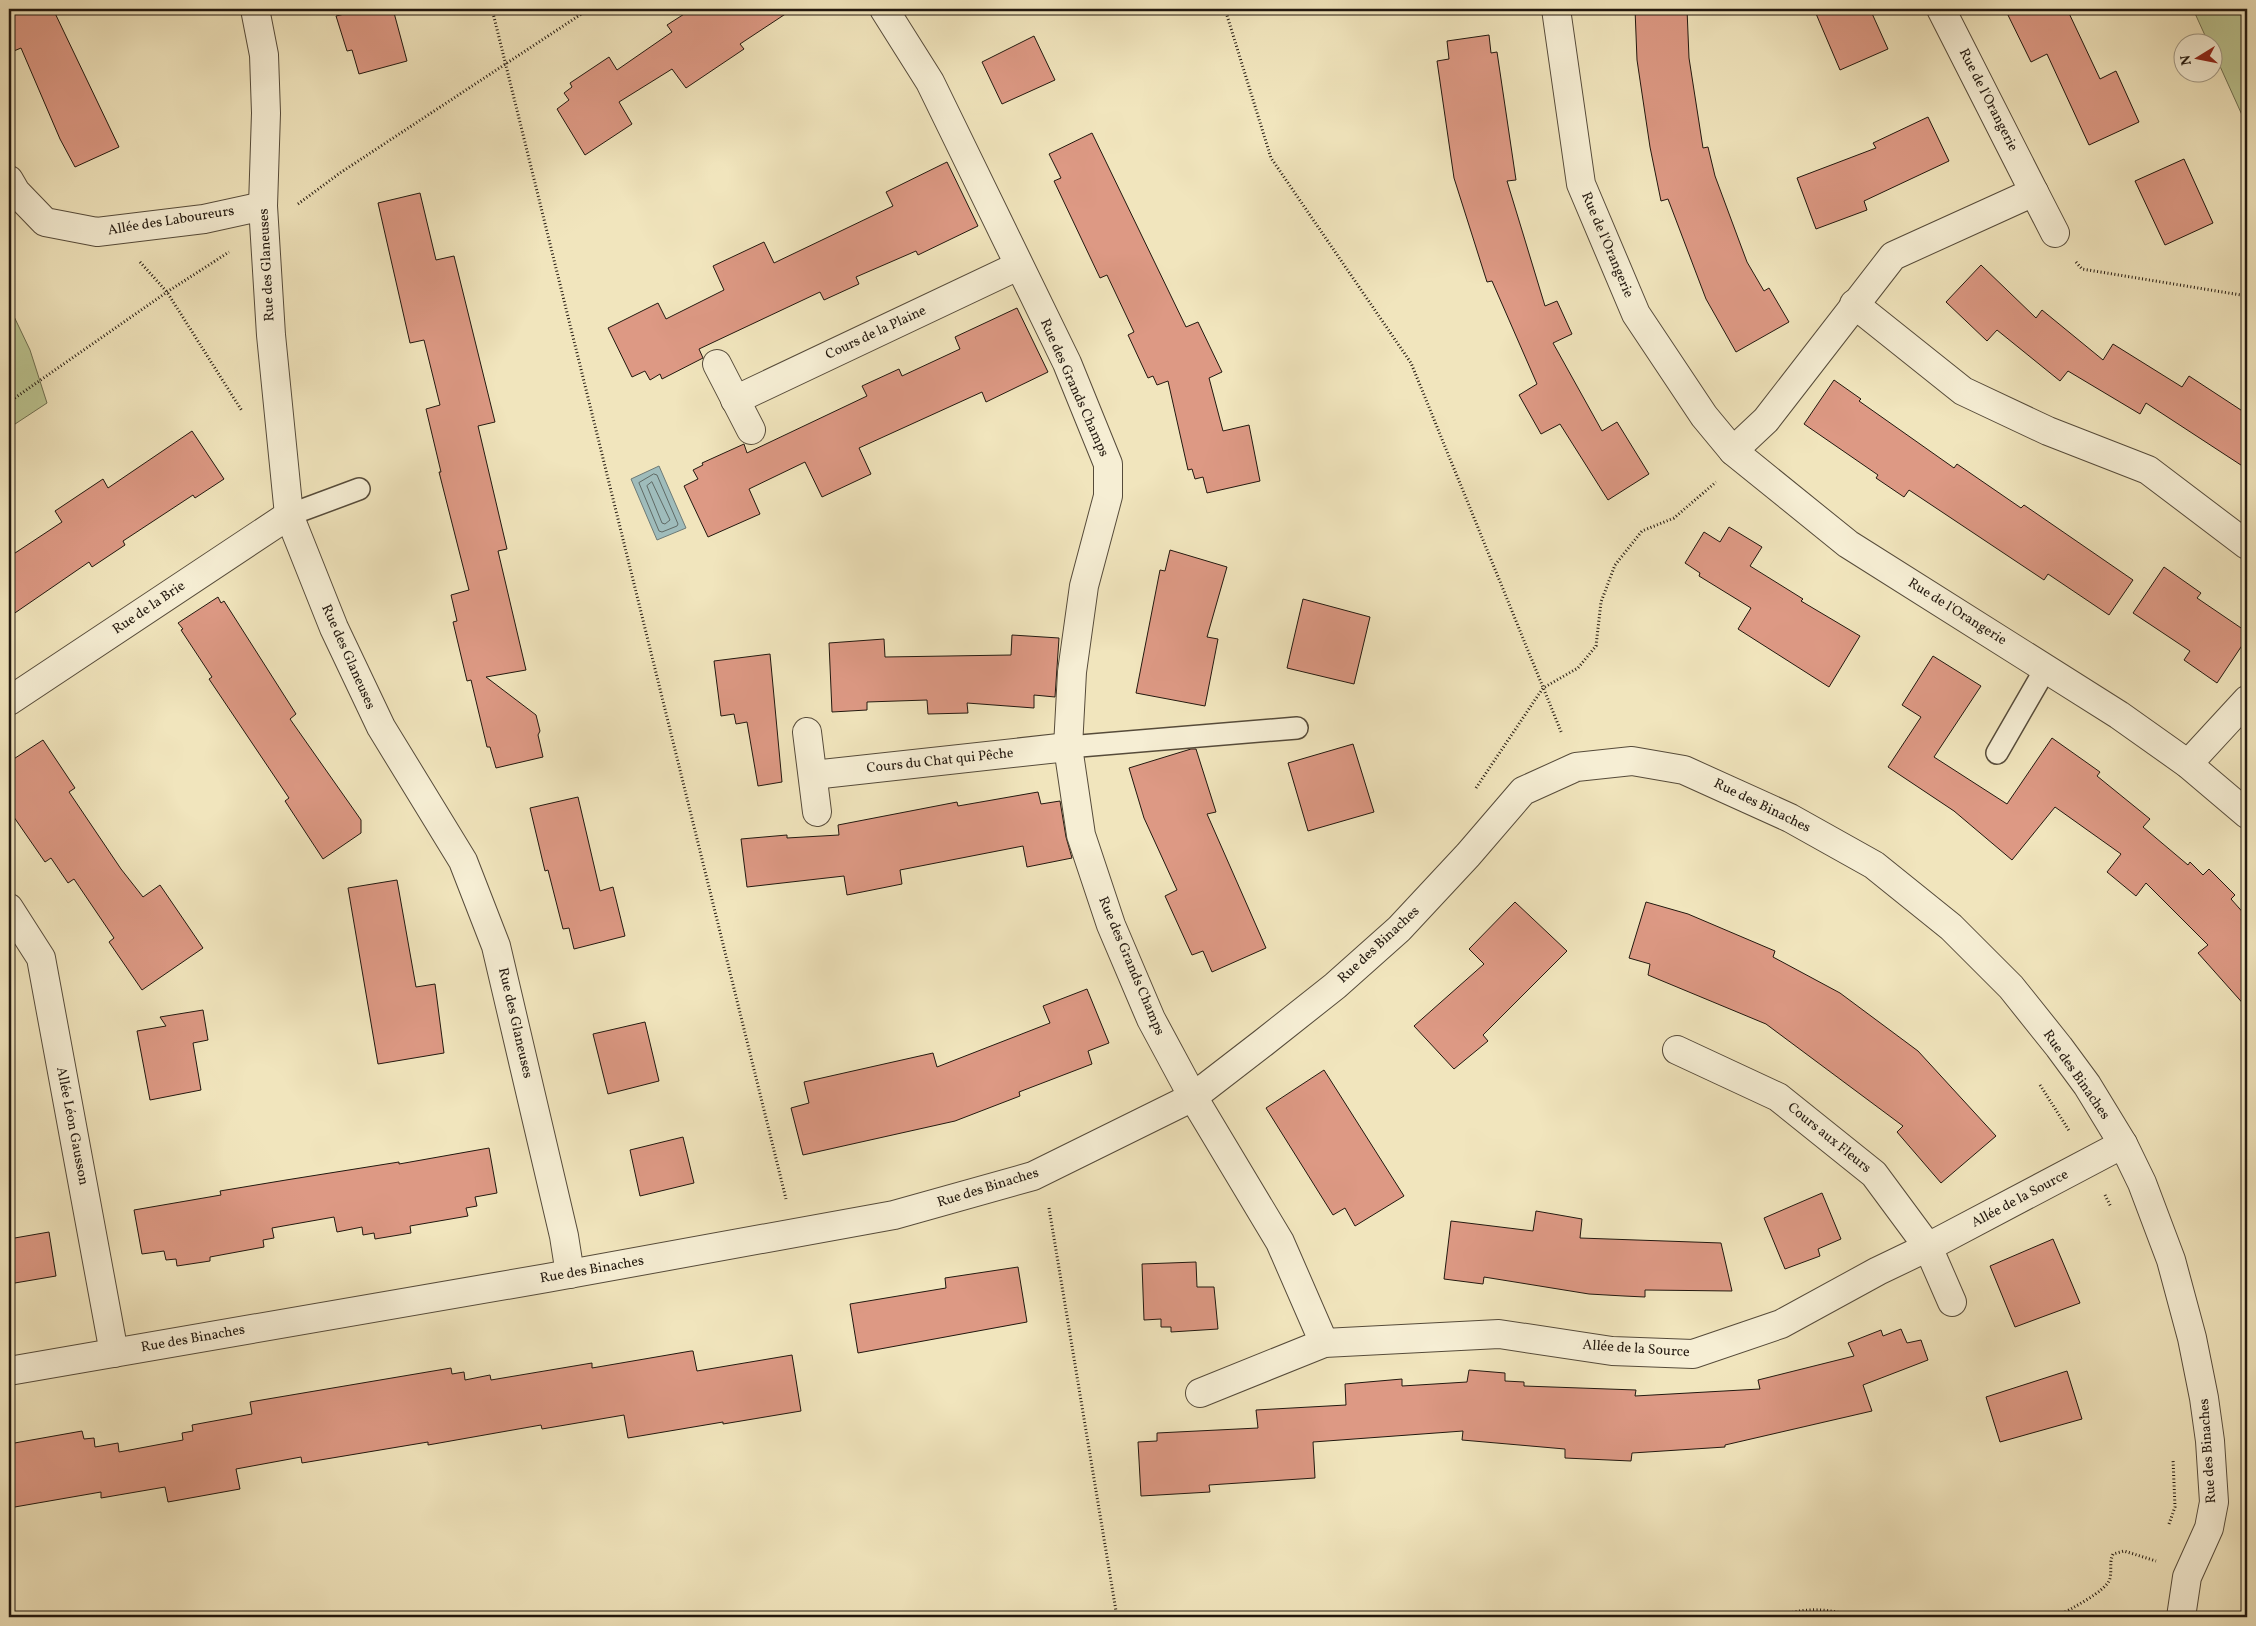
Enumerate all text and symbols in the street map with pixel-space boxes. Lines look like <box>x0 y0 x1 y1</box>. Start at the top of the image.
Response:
north arrow <box>2174 32 2224 82</box>
street label: Rue de l'Orangerie <box>1954 45 2022 155</box>
text: N <box>2176 53 2197 67</box>
street label: Rue de l'Orangerie <box>1576 189 1638 301</box>
street label: Allée des Laboureurs <box>106 202 236 240</box>
street label: Rue des Glaneuses <box>255 208 279 322</box>
street label: Cours de la Plaine <box>823 301 930 365</box>
street label: Rue des Grands Champs <box>1035 316 1113 460</box>
street label: Rue de l'Orangerie <box>1904 574 2010 650</box>
street label: Rue de la Brie <box>109 577 189 639</box>
street label: Rue des Glaneuses <box>316 601 380 713</box>
street label: Cours du Chat qui Pêche <box>866 744 1015 778</box>
street label: Rue des Binaches <box>1710 774 1814 838</box>
street label: Rue des Grands Champs <box>1093 894 1169 1038</box>
street label: Rue des Binaches <box>1334 902 1424 988</box>
street label: Rue des Glaneuses <box>493 966 537 1080</box>
street label: Rue des Binaches <box>2038 1026 2114 1124</box>
street label: Allée Léon Gausson <box>51 1065 93 1187</box>
street label: Cours aux Fleurs <box>1783 1098 1875 1178</box>
street label: Rue des Binaches <box>935 1164 1041 1212</box>
street label: Allée de la Source <box>1968 1165 2072 1233</box>
street label: Rue des Binaches <box>538 1251 646 1289</box>
street label: Rue des Binaches <box>139 1320 247 1358</box>
street label: Allée de la Source <box>1582 1336 1691 1362</box>
street label: Rue des Binaches <box>2195 1398 2221 1504</box>

